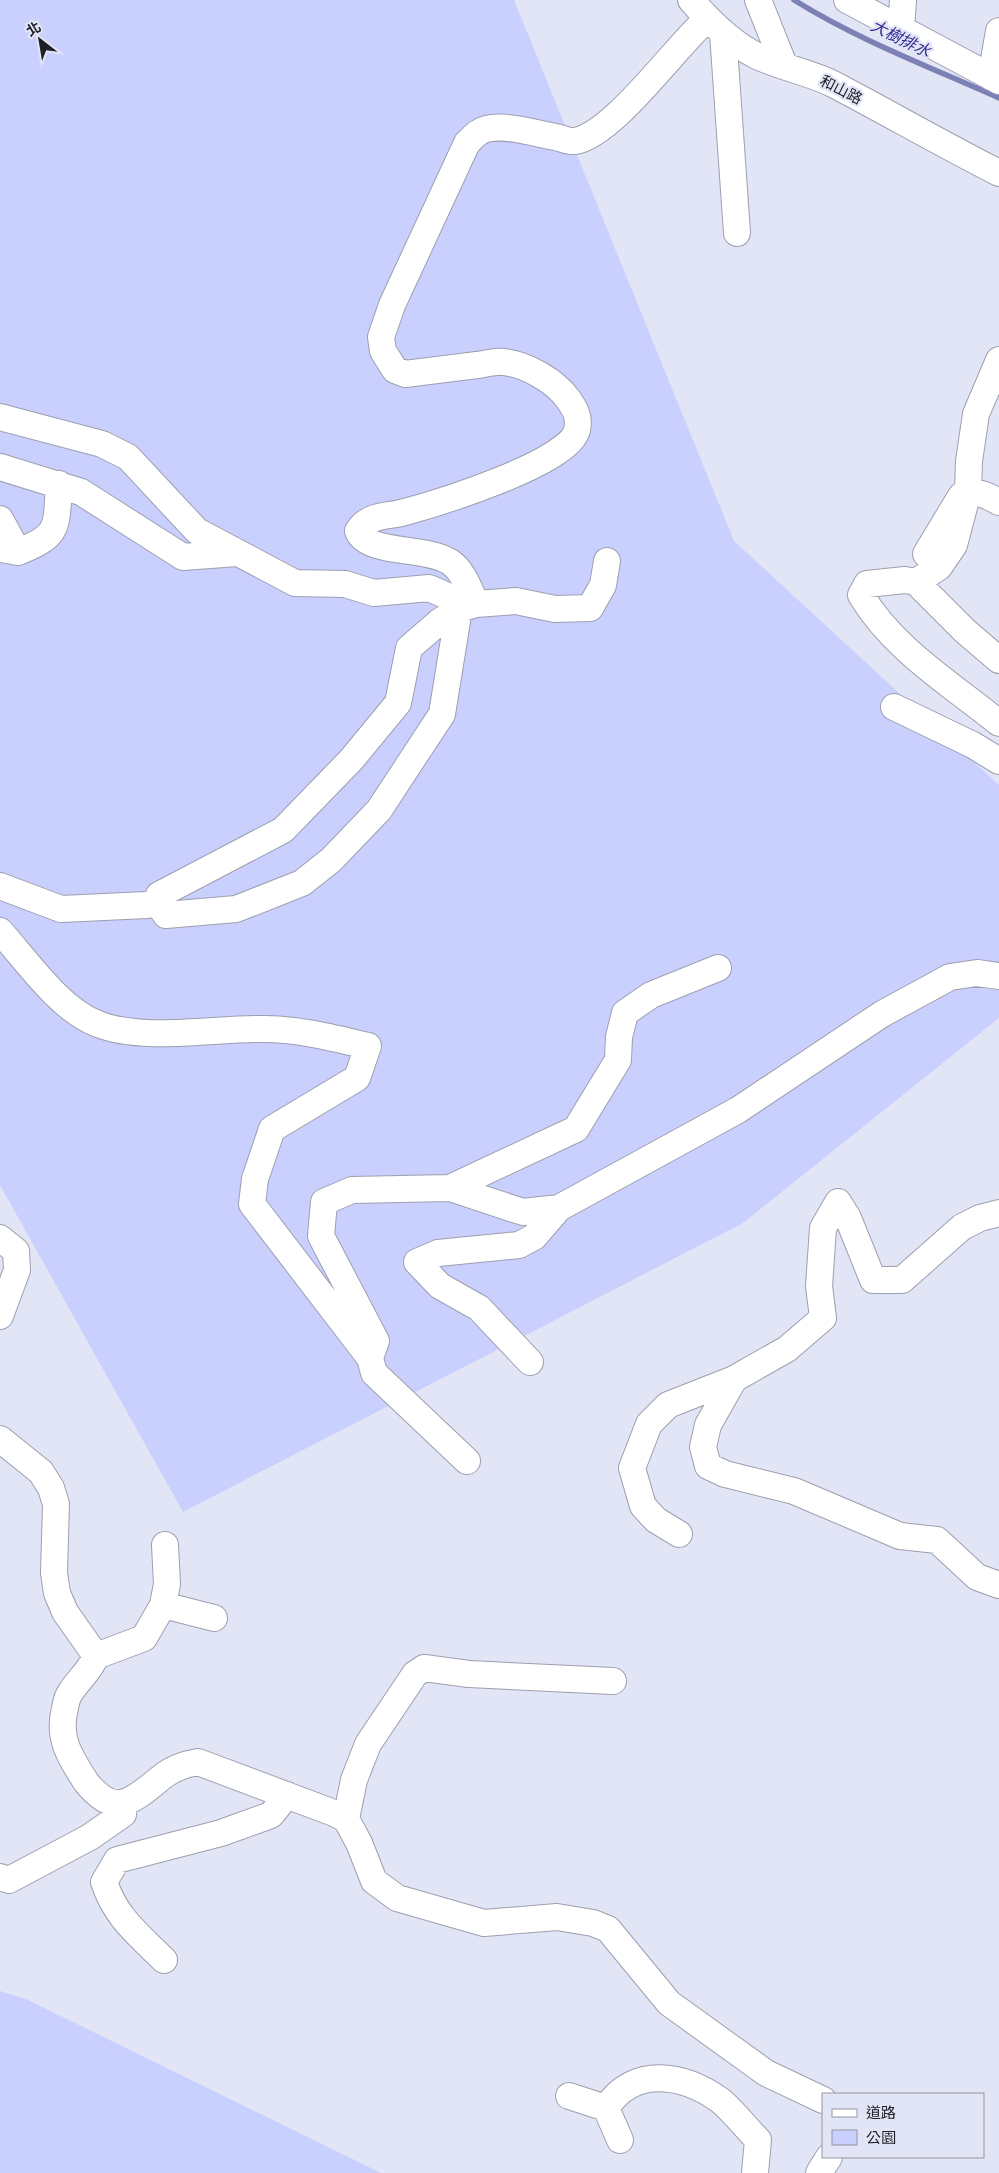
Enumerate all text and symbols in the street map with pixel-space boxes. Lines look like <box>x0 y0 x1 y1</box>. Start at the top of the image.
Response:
north arrow <box>15 15 65 65</box>
water label: 大樹排水 <box>867 17 934 63</box>
text: 北 <box>24 19 44 41</box>
street label: 和山路 <box>816 73 865 110</box>
legend <box>822 2093 984 2158</box>
text: 道路 <box>866 2105 896 2124</box>
text: 公園 <box>866 2130 896 2149</box>

